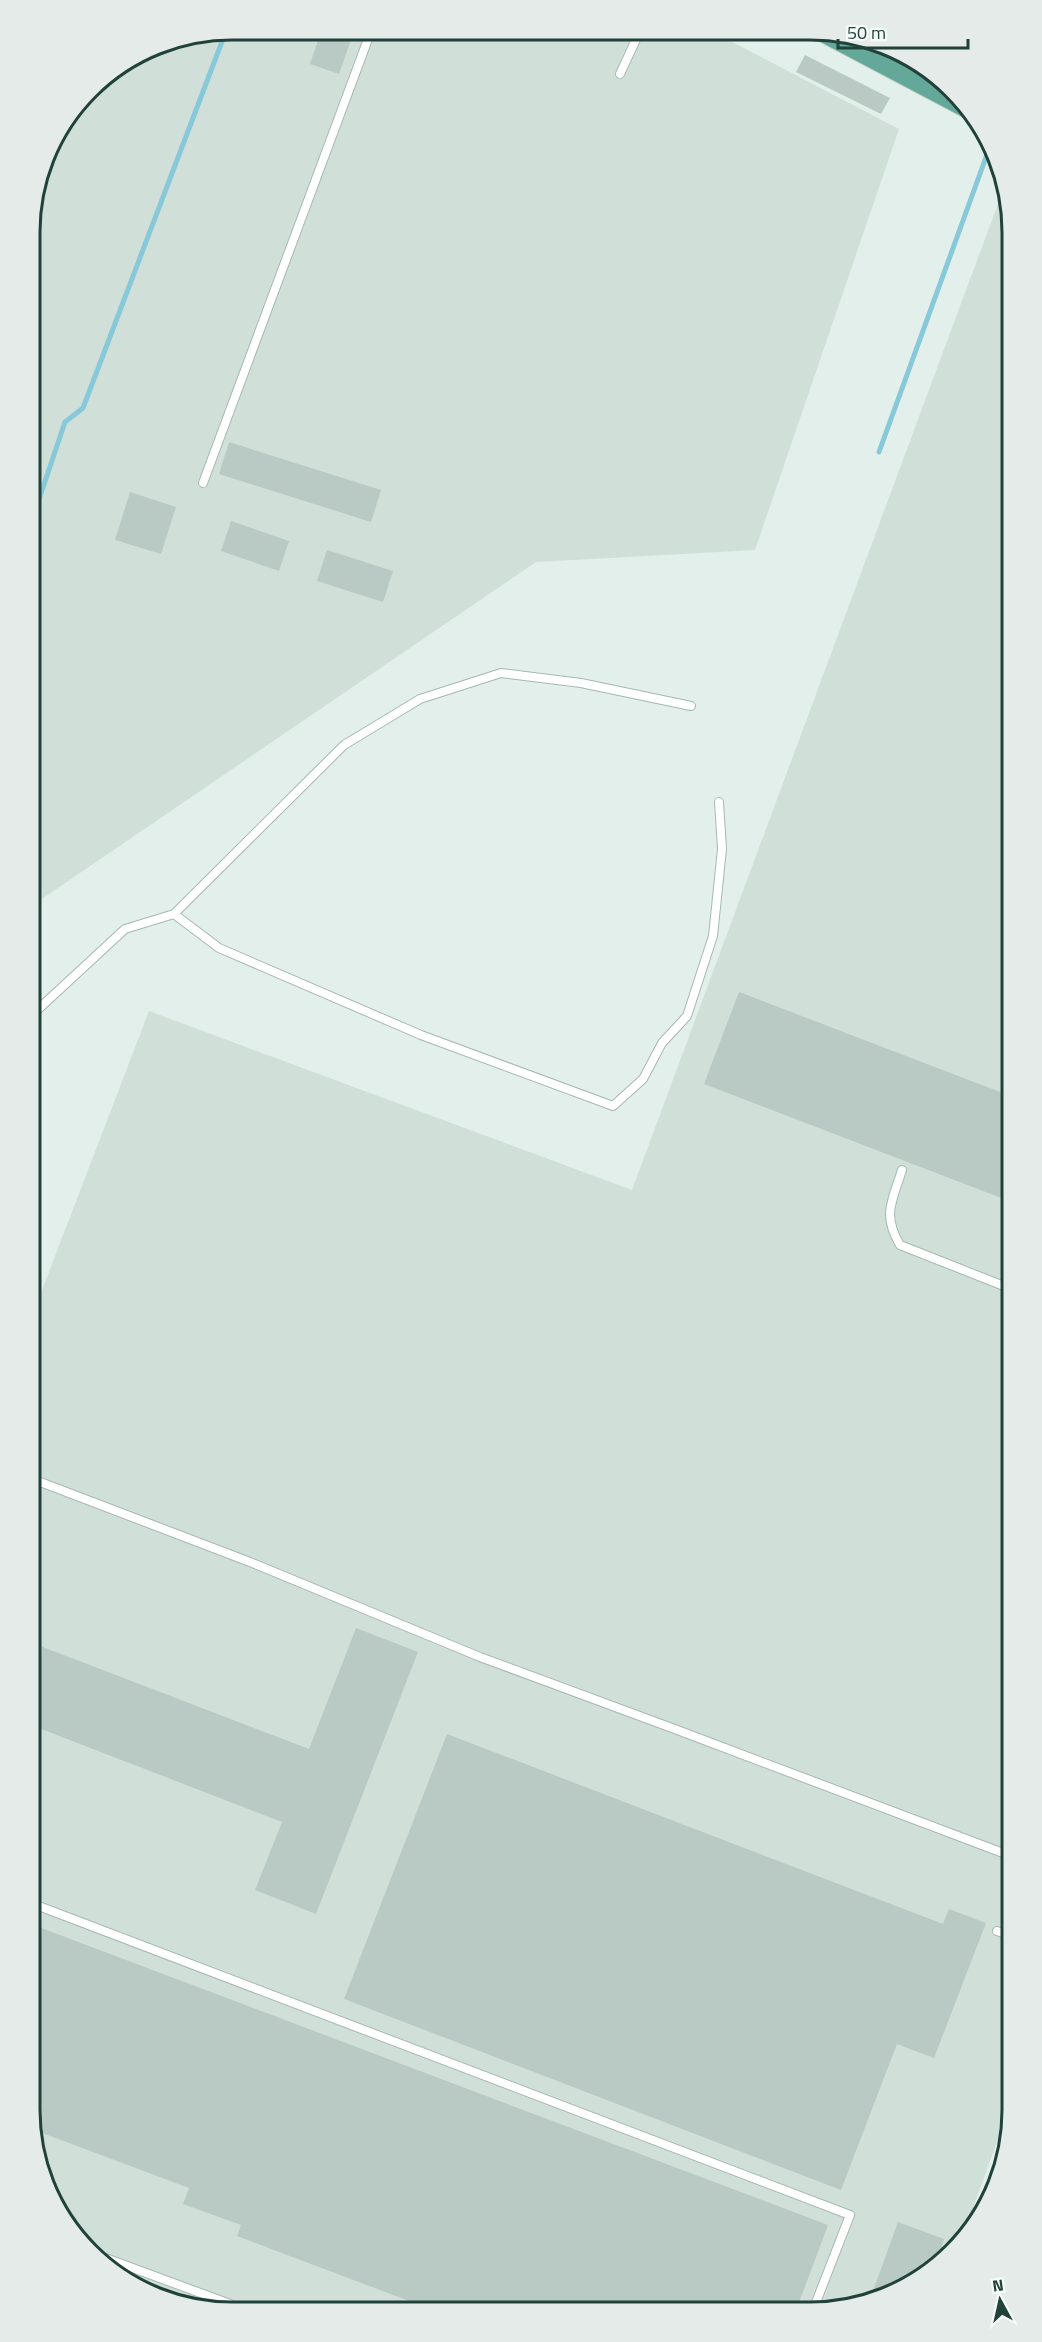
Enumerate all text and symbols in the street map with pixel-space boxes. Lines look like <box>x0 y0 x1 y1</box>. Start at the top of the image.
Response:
scale bar <box>838 12 968 50</box>
text: 50 m <box>847 19 886 46</box>
north arrow <box>970 2270 1030 2330</box>
text: N <box>991 2272 1005 2298</box>

